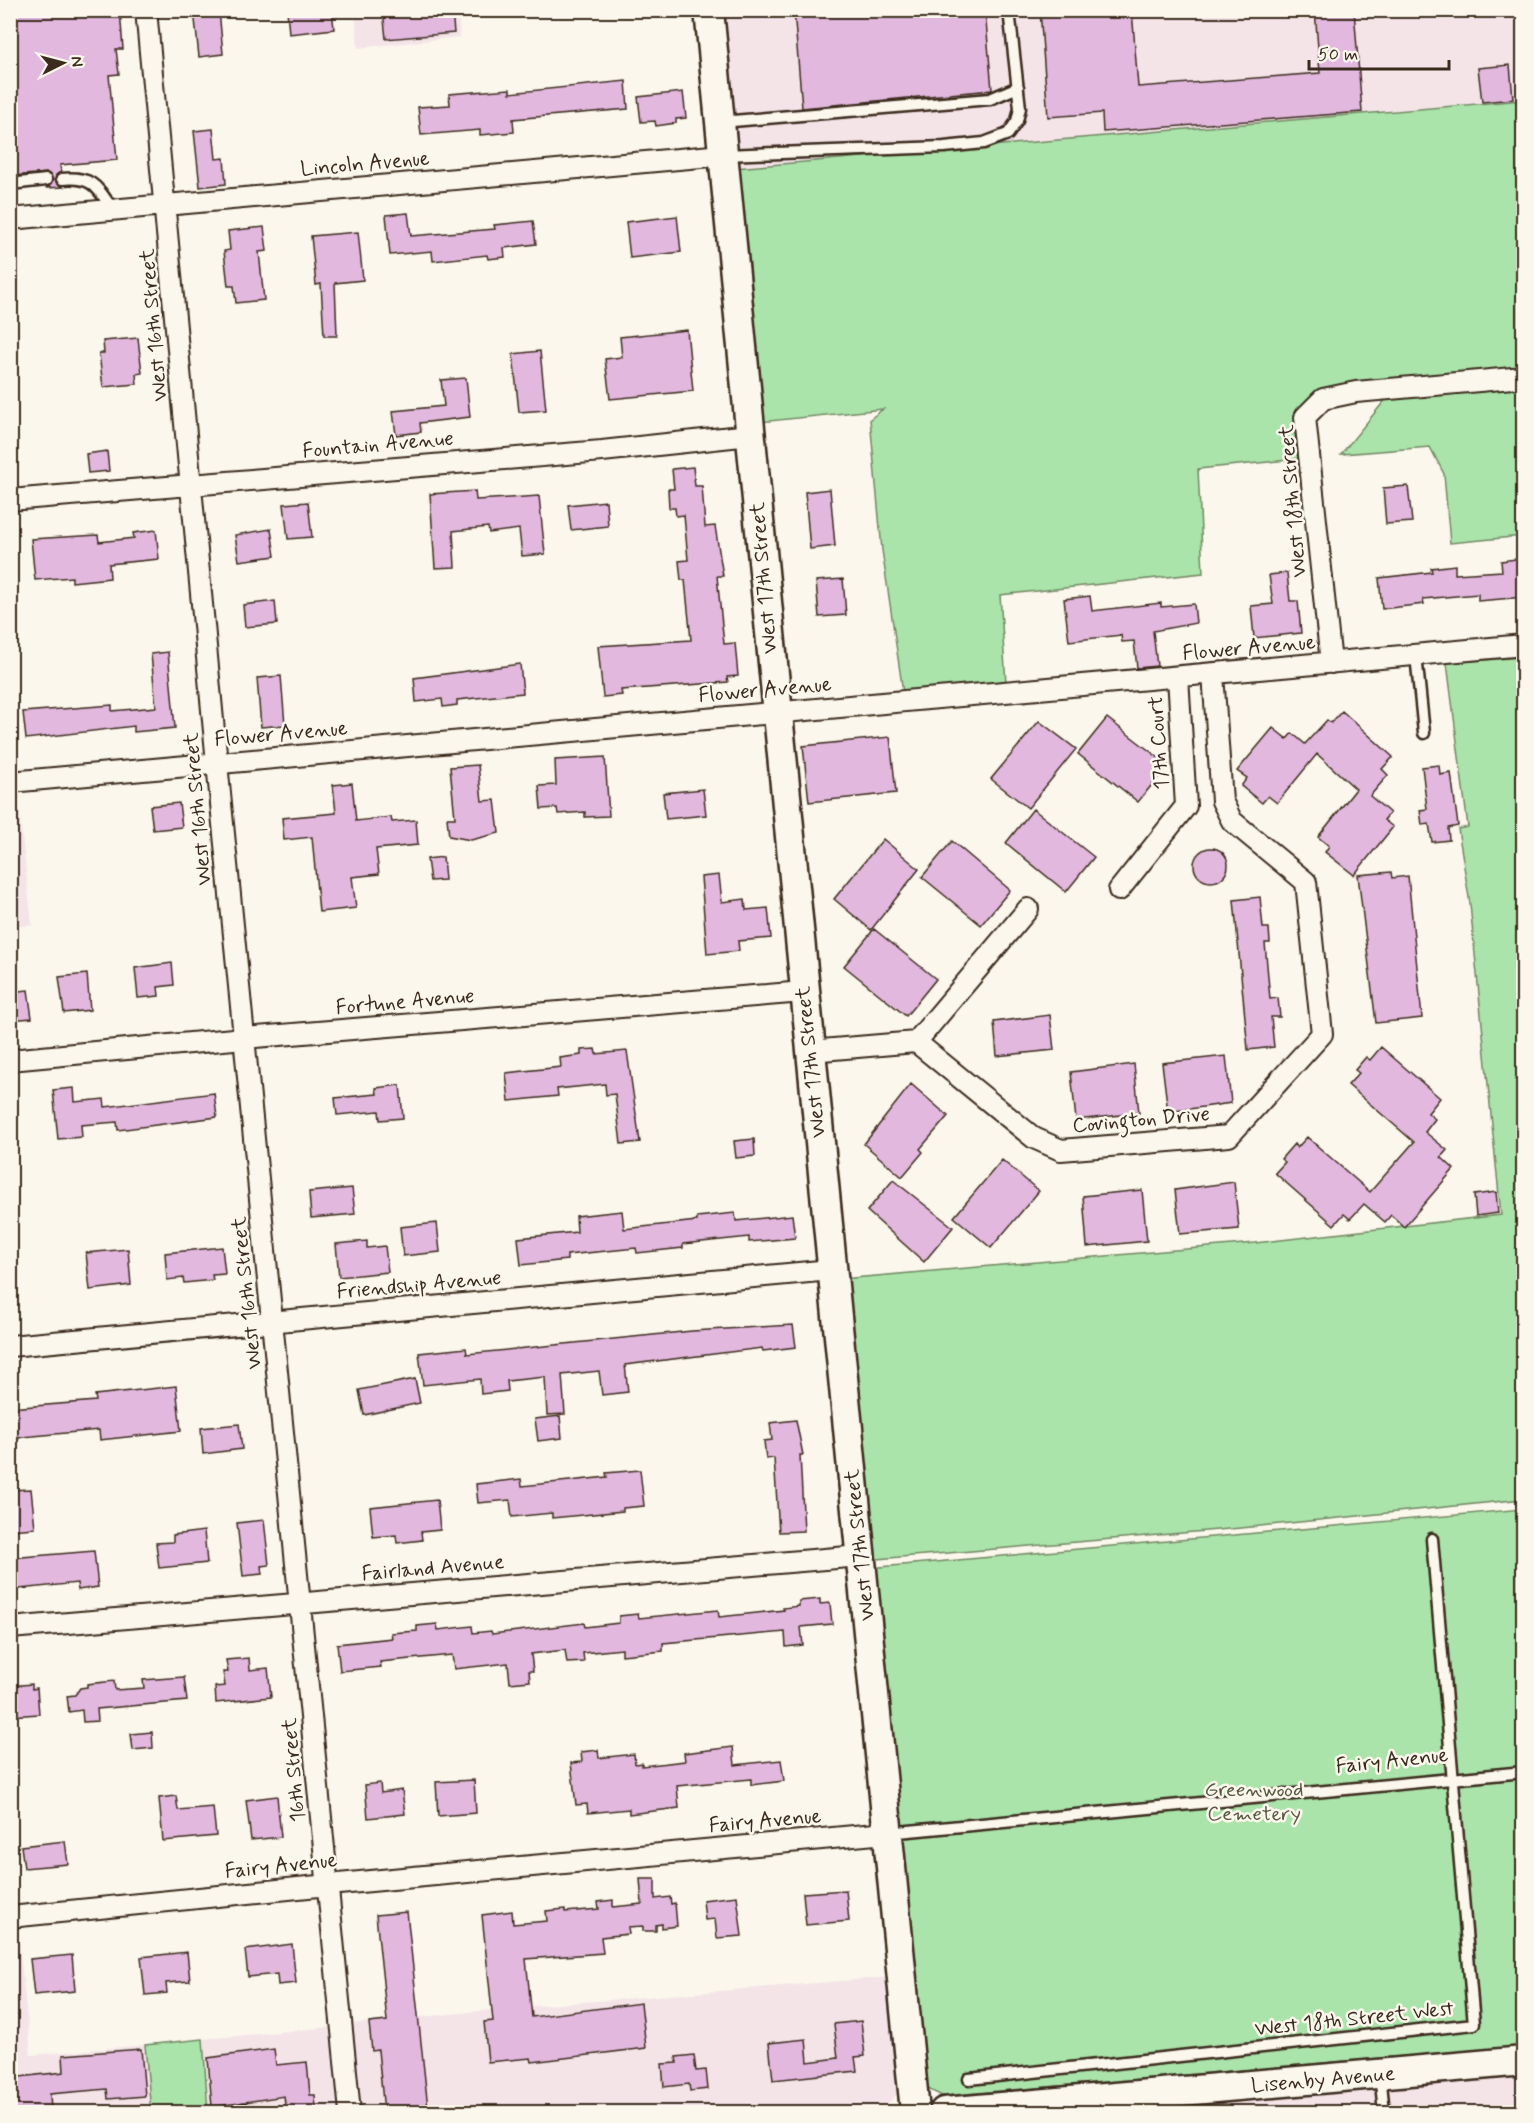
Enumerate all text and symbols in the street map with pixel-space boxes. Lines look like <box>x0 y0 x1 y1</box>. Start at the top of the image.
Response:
north arrow <box>33 33 93 93</box>
scale bar <box>1309 33 1448 71</box>
text: 50 m <box>1318 43 1358 67</box>
text: N <box>65 55 87 68</box>
street label: Lincoln Avenue <box>299 144 431 184</box>
street label: West 16th Street <box>133 247 175 402</box>
street label: West 18th Street <box>1272 423 1314 578</box>
street label: Fountain Avenue <box>301 424 455 466</box>
street label: West 17th Street <box>743 500 785 655</box>
street label: Flower Avenue <box>1181 628 1317 668</box>
street label: Flower Avenue <box>697 670 833 710</box>
street label: 17th Court <box>1142 695 1176 791</box>
street label: Flower Avenue <box>213 714 349 754</box>
street label: West 16th Street <box>177 731 219 886</box>
street label: Fortune Avenue <box>334 982 476 1022</box>
street label: West 17th Street <box>789 984 833 1139</box>
street label: Covington Drive <box>1071 1100 1211 1142</box>
street label: West 16th Street <box>225 1215 269 1371</box>
street label: Friendship Avenue <box>335 1264 503 1306</box>
street label: West 17th Street <box>838 1467 882 1622</box>
street label: Fairland Avenue <box>361 1548 506 1588</box>
street label: 16th Street <box>275 1716 312 1823</box>
street label: Fairy Avenue <box>1335 1741 1450 1781</box>
park label: Greenwood Cemetery <box>1204 1776 1304 1828</box>
street label: Fairy Avenue <box>708 1802 823 1840</box>
street label: Fairy Avenue <box>224 1846 339 1886</box>
street label: West 18th Street West <box>1253 1995 1455 2043</box>
street label: Lisenby Avenue <box>1250 2060 1396 2100</box>

